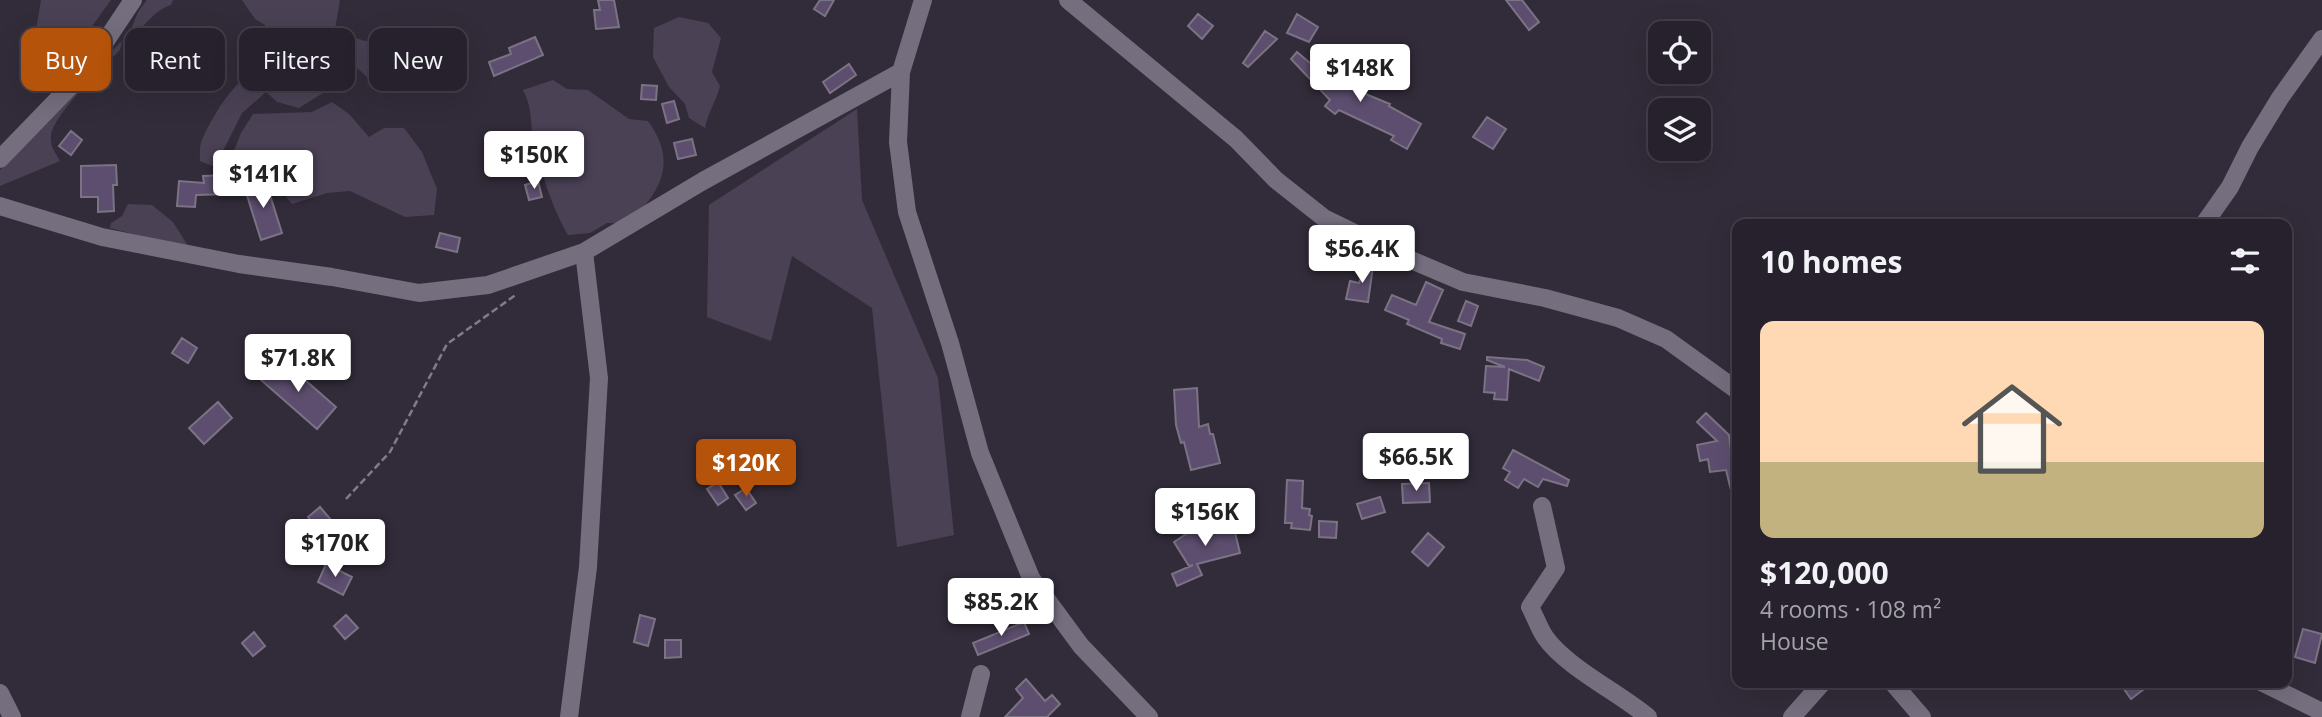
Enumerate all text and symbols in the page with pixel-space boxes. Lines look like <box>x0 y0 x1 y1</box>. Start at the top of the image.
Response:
map controls <box>1648 21 1711 161</box>
button: locate <box>1648 21 1711 84</box>
chip: Buy <box>21 28 111 91</box>
chip: Rent <box>125 28 225 91</box>
chip: Filters <box>239 28 355 91</box>
chip: New <box>369 28 467 91</box>
pin: $148K <box>1311 44 1409 104</box>
text: $148K <box>1326 51 1394 83</box>
button: layers <box>1648 98 1711 161</box>
pin: $150K <box>485 132 583 191</box>
text: $150K <box>500 138 568 170</box>
pin: $141K <box>214 150 312 210</box>
text: $141K <box>229 157 297 189</box>
pin: $56.4K <box>1305 226 1419 285</box>
text: $56.4K <box>1325 232 1399 264</box>
text: 10 homes <box>1760 241 1903 282</box>
icon: filters <box>2226 242 2264 280</box>
pin: $71.8K <box>241 334 355 394</box>
text: $71.8K <box>261 341 335 373</box>
icon: home <box>1949 366 2075 492</box>
pin: $66.5K <box>1359 434 1473 493</box>
pin: $120K <box>697 440 795 499</box>
text: $66.5K <box>1379 440 1453 472</box>
text: $120K <box>712 446 780 478</box>
pin: $156K <box>1156 489 1254 548</box>
text: $156K <box>1171 495 1239 527</box>
pin: $170K <box>286 520 384 579</box>
text: $170K <box>301 526 369 558</box>
text: $120,000 <box>1760 552 1889 593</box>
pin: $85.2K <box>944 578 1058 638</box>
text: $85.2K <box>964 585 1038 617</box>
text: 4 rooms · 108 m² <box>1760 593 1941 625</box>
text: House <box>1760 625 1829 657</box>

